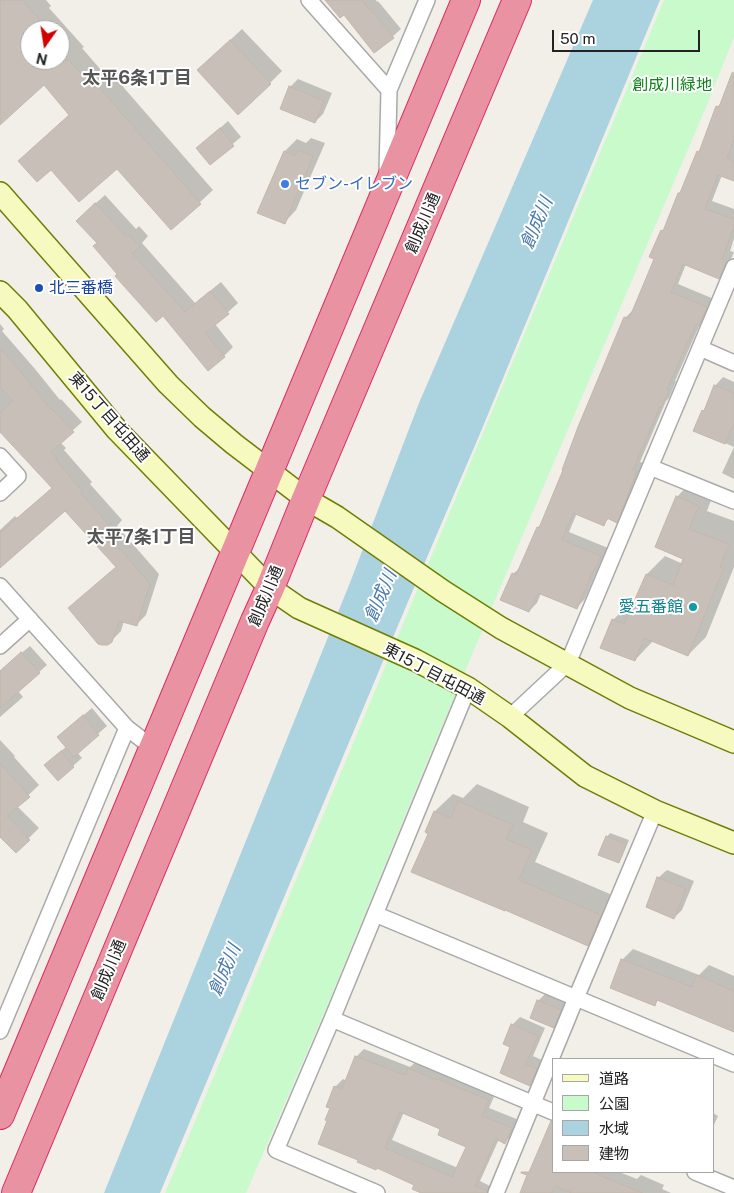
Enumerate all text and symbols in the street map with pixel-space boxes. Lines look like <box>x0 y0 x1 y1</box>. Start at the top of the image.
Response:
north arrow <box>20 20 70 70</box>
scale bar <box>554 20 702 52</box>
text: 50 m <box>560 30 595 47</box>
text: N <box>35 50 49 68</box>
district label: 太平6条1丁目 <box>82 67 192 89</box>
park label: 創成川緑地 <box>632 75 712 95</box>
place label: セブン-イレブン <box>295 174 413 194</box>
marker: セブン-イレブン <box>279 178 291 190</box>
street label: 創成川通 <box>402 190 444 256</box>
water label: 創成川 <box>517 194 557 252</box>
place label: 北三番橋 <box>49 278 113 298</box>
marker: 北三番橋 <box>33 282 45 294</box>
street label: 東15丁目屯田通 <box>65 368 153 466</box>
district label: 太平7条1丁目 <box>87 526 195 548</box>
street label: 創成川通 <box>245 563 287 629</box>
water label: 創成川 <box>361 567 401 625</box>
place label: 愛五番館 <box>619 597 683 617</box>
marker: 愛五番館 <box>687 601 699 613</box>
street label: 東15丁目屯田通 <box>380 639 488 709</box>
street label: 創成川通 <box>88 937 130 1003</box>
water label: 創成川 <box>205 941 245 999</box>
legend <box>552 1058 714 1173</box>
text: 道路 <box>599 1070 629 1087</box>
text: 公園 <box>599 1095 629 1112</box>
text: 水域 <box>599 1120 629 1137</box>
text: 建物 <box>599 1145 629 1162</box>

